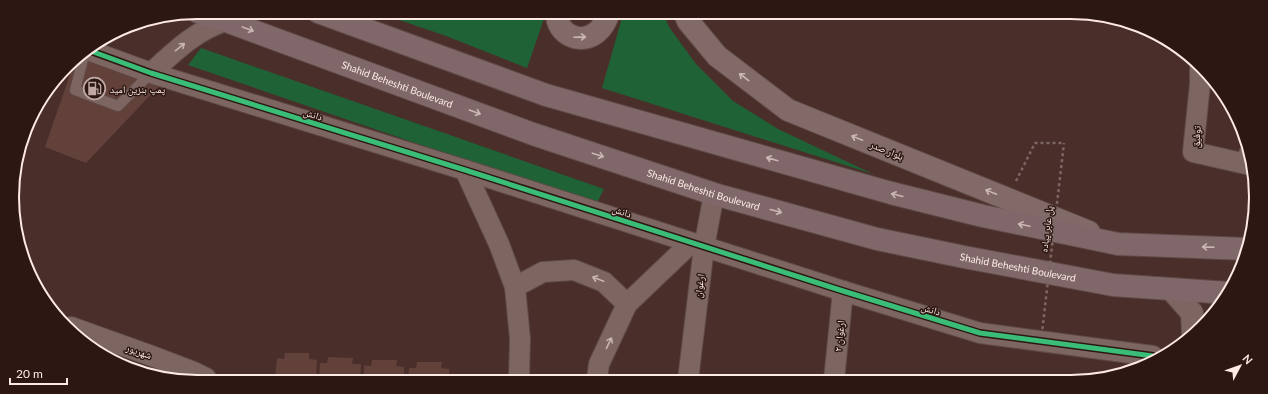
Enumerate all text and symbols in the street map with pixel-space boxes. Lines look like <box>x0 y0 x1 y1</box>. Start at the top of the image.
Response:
one-way arrow <box>242 26 254 34</box>
one-way arrow <box>574 33 587 41</box>
one-way arrow <box>175 42 186 51</box>
street label: Shahid Beheshti Boulevard <box>340 58 455 110</box>
one-way arrow <box>739 72 750 81</box>
fuel station icon: پمپ بنزین امید <box>81 76 107 102</box>
place label: پمپ بنزین امید <box>110 83 165 96</box>
street label: دانش <box>302 105 324 124</box>
one-way arrow <box>469 109 481 117</box>
street label: توفیق <box>1189 125 1204 149</box>
one-way arrow <box>852 134 864 142</box>
street label: بلوار صدر <box>867 137 906 163</box>
one-way arrow <box>591 152 604 159</box>
one-way arrow <box>766 155 779 162</box>
street label: Shahid Beheshti Boulevard <box>646 166 761 212</box>
one-way arrow <box>985 188 997 196</box>
one-way arrow <box>891 190 904 198</box>
street label: دانش <box>611 202 633 221</box>
street label: پل عابر پیاده <box>1037 205 1056 253</box>
one-way arrow <box>769 208 782 215</box>
one-way arrow <box>1018 220 1031 228</box>
one-way arrow <box>1202 243 1215 251</box>
street label: Shahid Beheshti Boulevard <box>959 250 1077 284</box>
street label: ارغوان <box>692 273 707 299</box>
one-way arrow <box>592 275 604 283</box>
street label: دانش <box>920 300 942 319</box>
street label: ارغوان ۲ <box>831 320 848 352</box>
one-way arrow <box>606 337 613 349</box>
street label: شهریور <box>124 341 154 361</box>
north arrow <box>1220 346 1260 386</box>
text: N <box>1240 352 1256 367</box>
scale bar <box>10 360 67 386</box>
text: 20 m <box>16 366 43 381</box>

